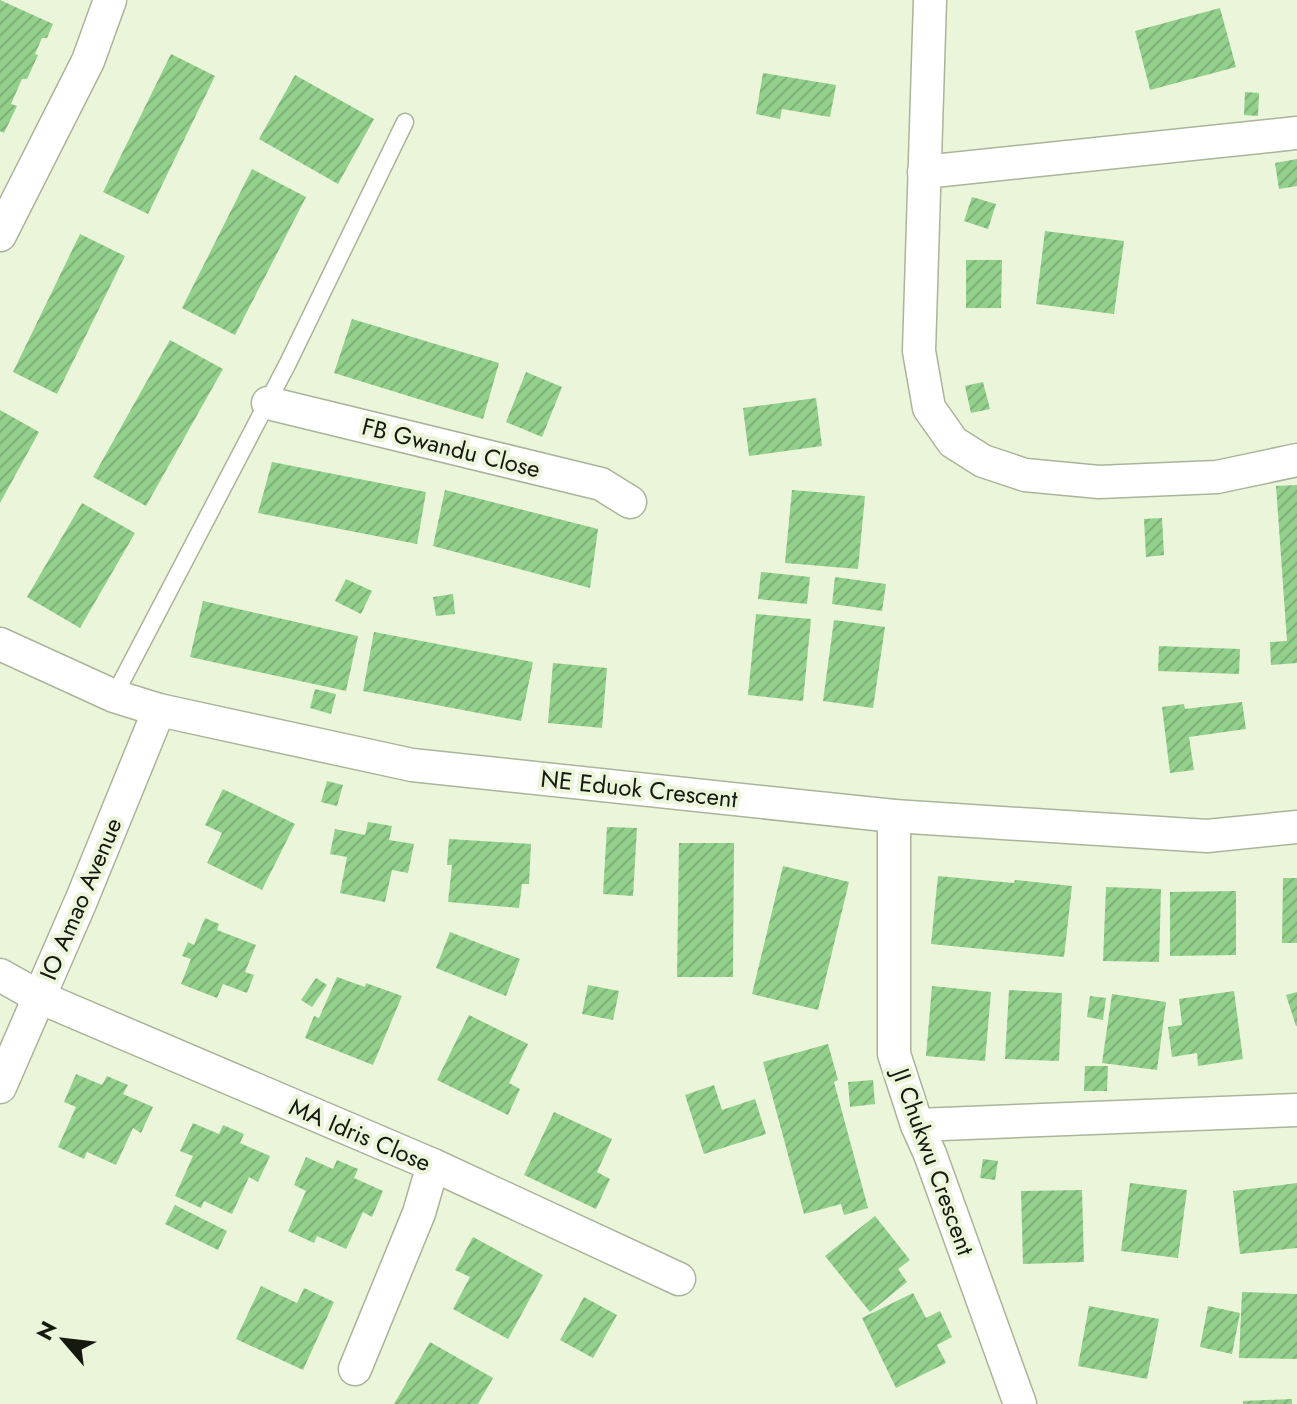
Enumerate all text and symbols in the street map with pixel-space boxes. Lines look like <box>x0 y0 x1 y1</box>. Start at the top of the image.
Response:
street label: FB Gwandu Close <box>358 408 544 487</box>
street label: NE Eduok Crescent <box>539 761 740 816</box>
street label: IO Amao Avenue <box>31 812 130 985</box>
street label: JI Chukwu Crescent <box>882 1061 984 1260</box>
street label: MA Idris Close <box>284 1089 436 1180</box>
north arrow <box>24 1300 104 1380</box>
text: N <box>28 1315 65 1346</box>

